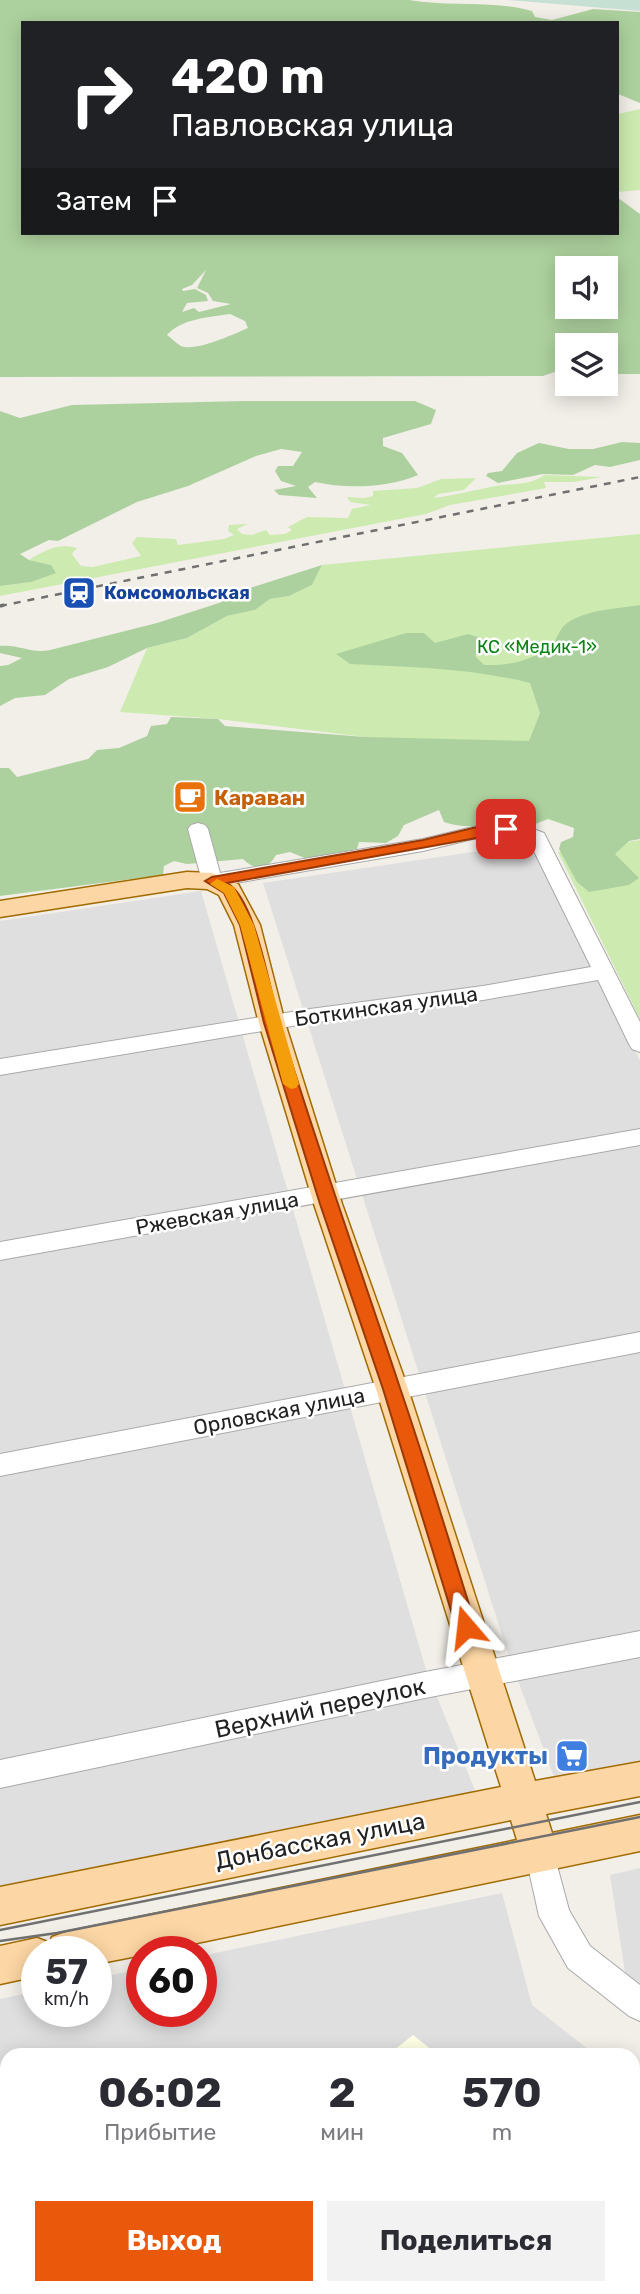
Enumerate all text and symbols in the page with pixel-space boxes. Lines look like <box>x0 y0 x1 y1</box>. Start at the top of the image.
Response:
text: 420 m <box>171 47 325 105</box>
icon: right <box>56 49 147 140</box>
text: Павловская улица <box>171 106 454 144</box>
icon: arrive <box>146 182 184 220</box>
text: Затем <box>56 186 132 217</box>
map controls <box>555 256 618 396</box>
button: sound <box>555 256 618 319</box>
button: layers <box>555 333 618 396</box>
station icon: Комсомольская <box>60 574 98 612</box>
place label: Комсомольская <box>104 582 250 604</box>
park label: КС «Медик-1» <box>477 636 597 658</box>
cafe icon: Караван <box>171 778 209 816</box>
place label: Караван <box>214 785 305 810</box>
pin <box>476 799 536 859</box>
icon: arrive <box>487 810 525 848</box>
street label: Боткинская улица <box>293 981 479 1031</box>
street label: Ржевская улица <box>133 1186 301 1240</box>
street label: Орловская улица <box>191 1382 367 1440</box>
position arrow <box>429 1590 503 1664</box>
street label: Верхний переулок <box>212 1672 428 1744</box>
supermarket icon: Продукты <box>553 1737 591 1775</box>
place label: Продукты <box>423 1742 548 1770</box>
street label: Донбасская улица <box>213 1807 427 1875</box>
speed limit sign: 60 <box>126 1936 217 2027</box>
text: 57 <box>45 1951 88 1993</box>
text: km/h <box>44 1988 89 2010</box>
text: 06:02 <box>98 2068 222 2118</box>
text: 2 <box>328 2068 356 2118</box>
text: 570 <box>462 2068 542 2118</box>
text: Прибытие <box>104 2118 216 2146</box>
text: мин <box>320 2118 364 2146</box>
text: m <box>492 2118 512 2146</box>
button: Выход <box>35 2201 313 2281</box>
button: Поделиться <box>327 2201 605 2281</box>

